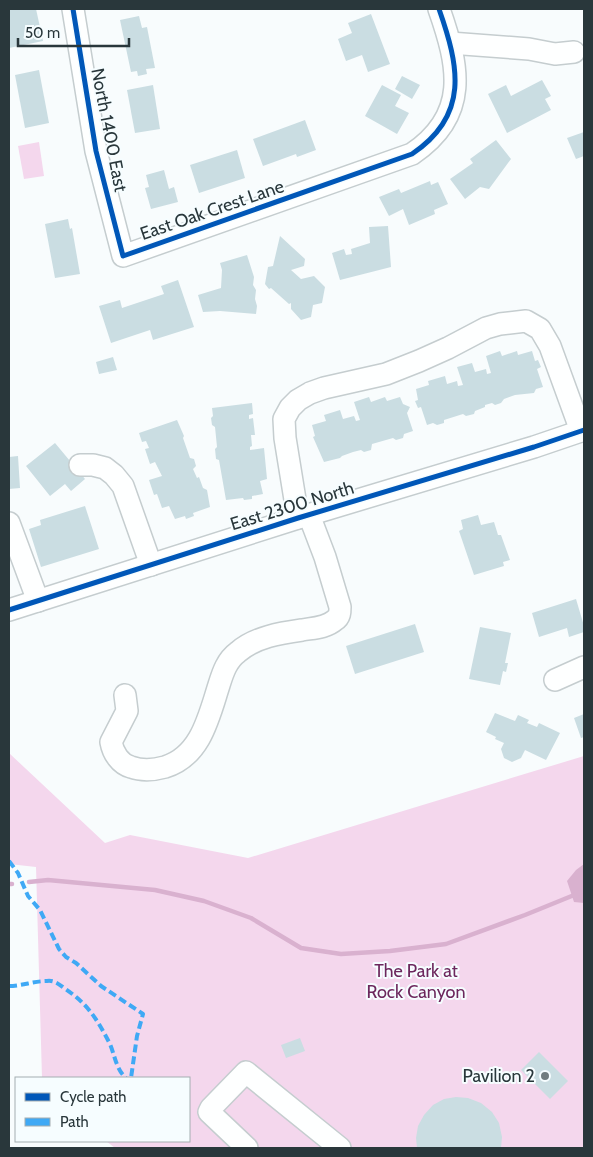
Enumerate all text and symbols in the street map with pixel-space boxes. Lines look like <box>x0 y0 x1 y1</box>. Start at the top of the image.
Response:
scale bar <box>18 15 129 47</box>
text: 50 m <box>25 24 60 42</box>
street label: North 1400 East <box>86 66 132 194</box>
street label: East Oak Crest Lane <box>137 175 287 245</box>
street label: East 2300 North <box>227 477 357 535</box>
park label: The Park at Rock Canyon <box>366 960 466 1003</box>
place label: Pavilion 2 <box>462 1065 535 1087</box>
marker: Pavilion 2 <box>539 1070 551 1082</box>
legend <box>15 1077 190 1142</box>
text: Cycle path <box>60 1088 126 1106</box>
text: Path <box>60 1113 89 1131</box>

